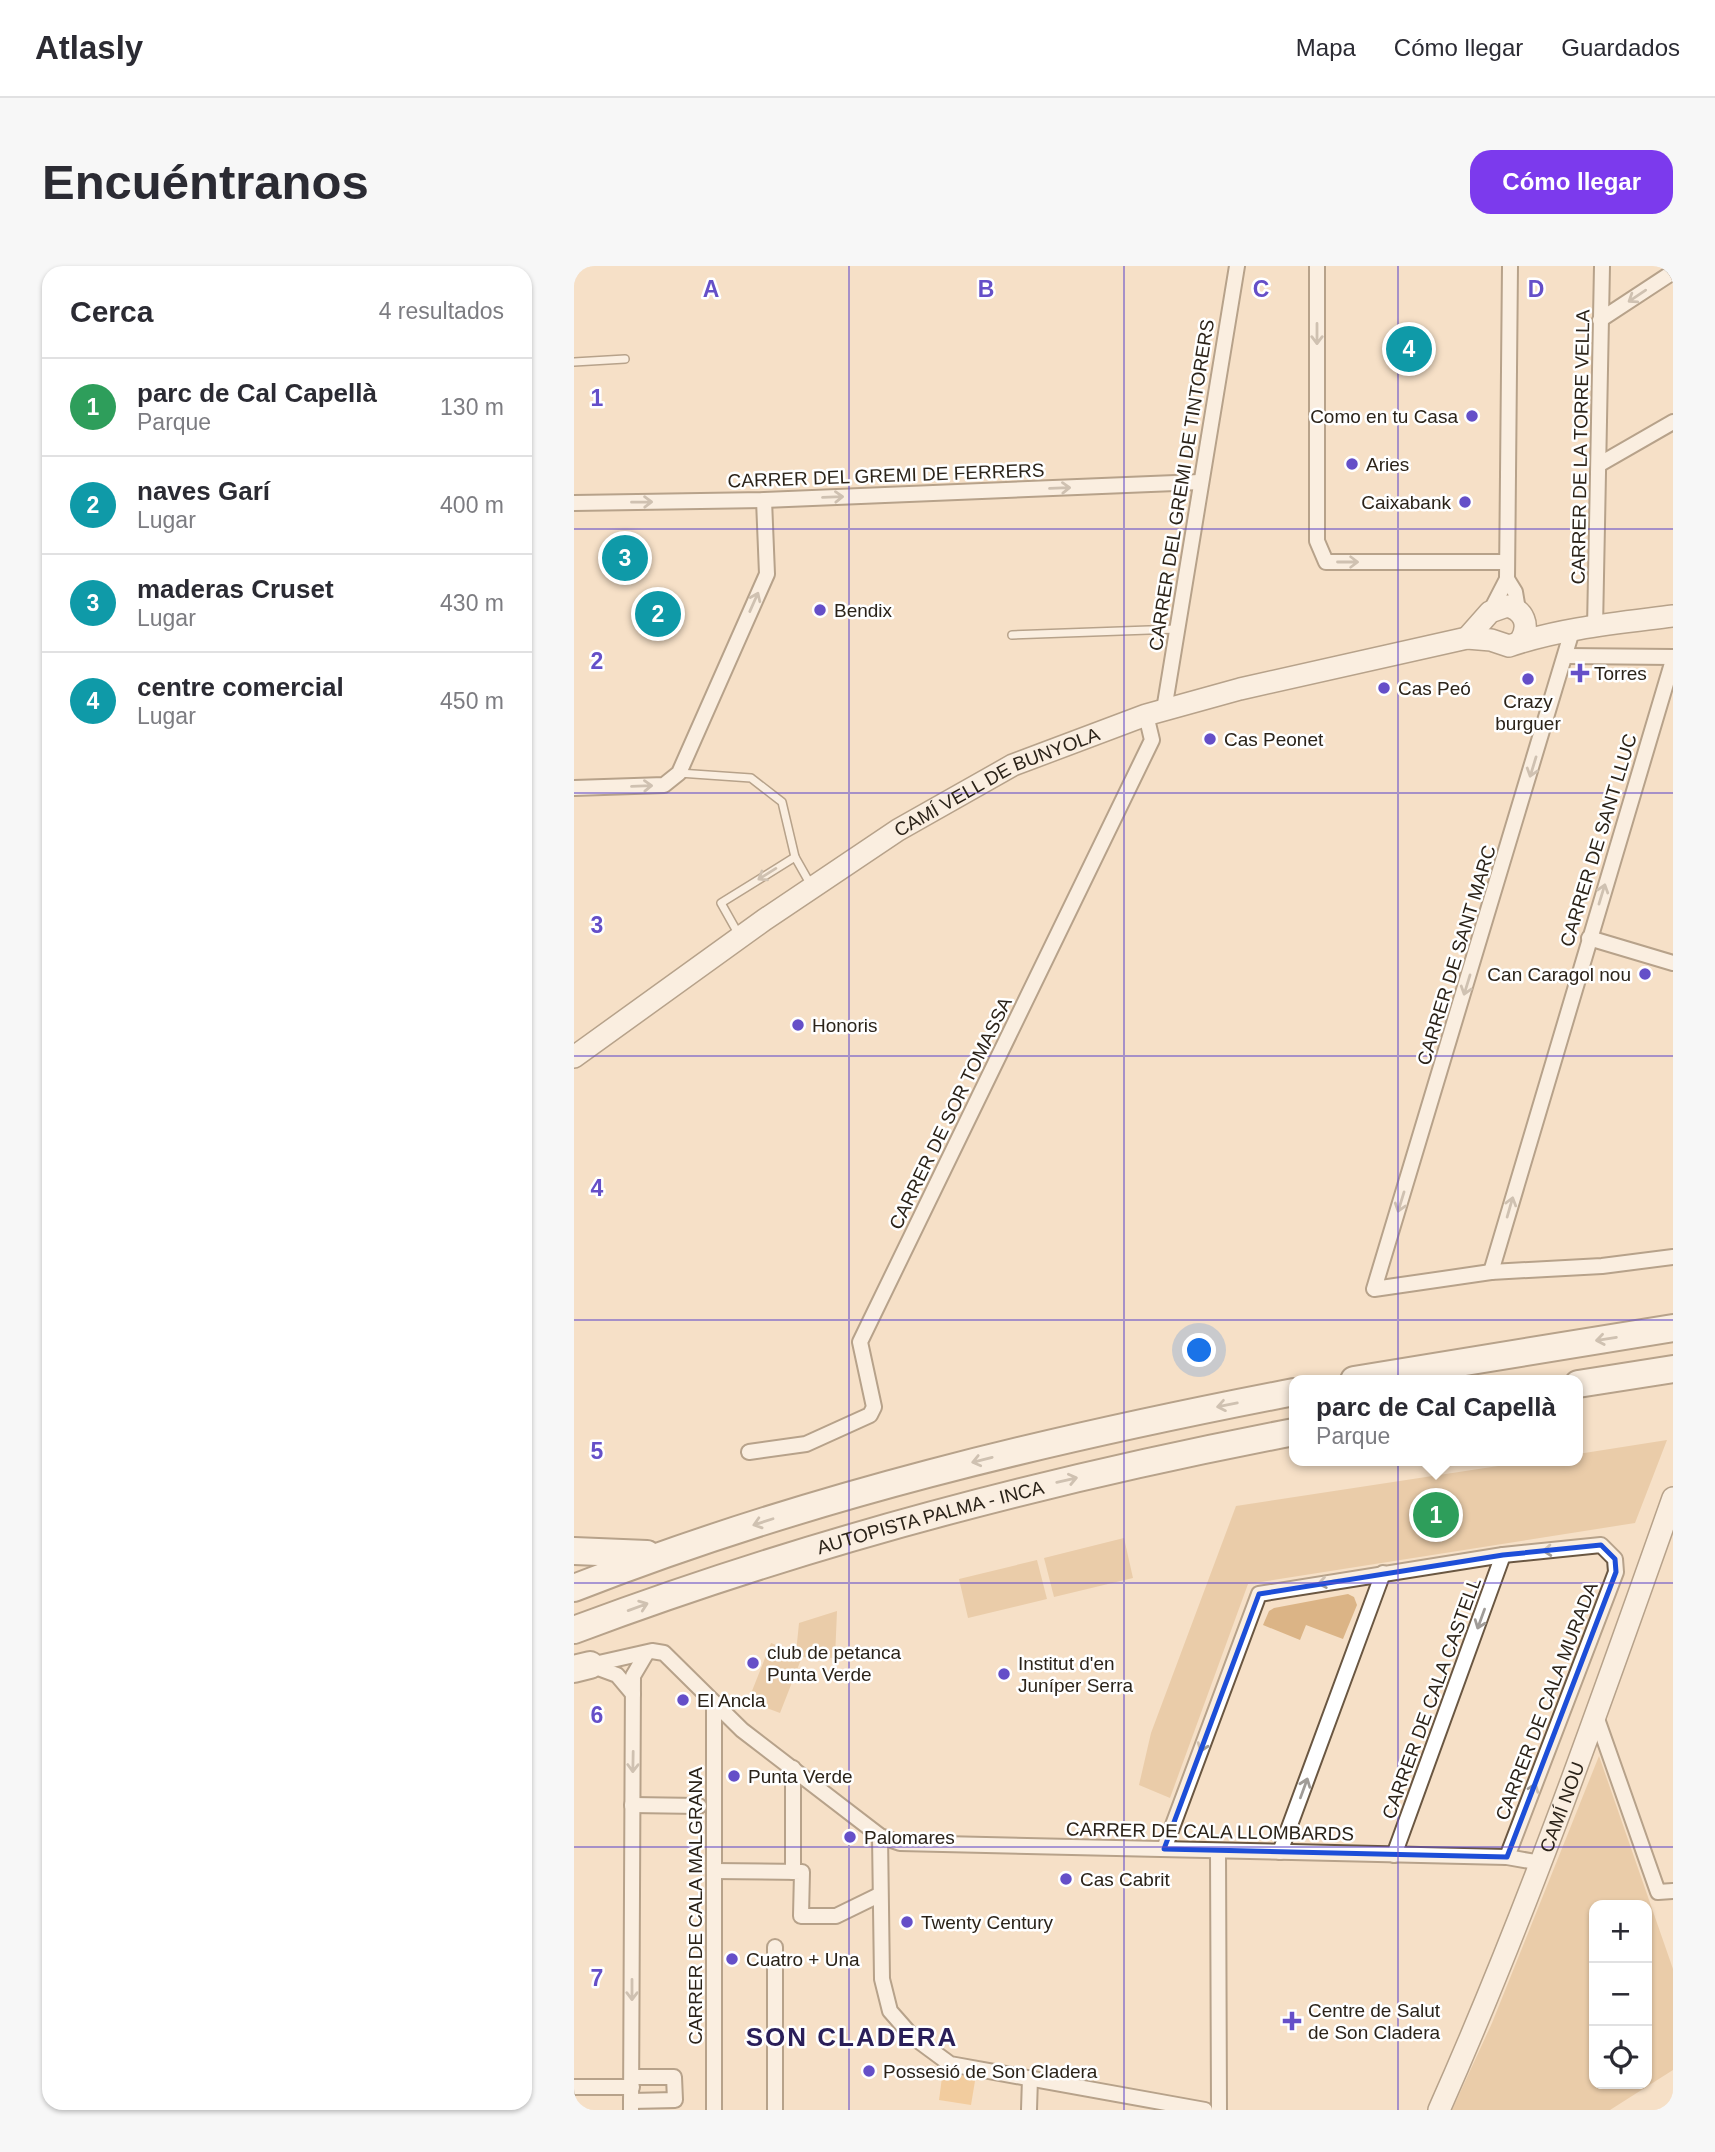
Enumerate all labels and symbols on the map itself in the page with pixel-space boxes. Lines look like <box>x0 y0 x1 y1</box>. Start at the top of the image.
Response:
text: A <box>703 276 719 302</box>
text: B <box>978 276 994 302</box>
text: C <box>1253 276 1269 302</box>
text: D <box>1528 276 1544 302</box>
one-way arrow <box>1627 289 1647 303</box>
street label: CARRER DE LA TORRE VELLA <box>1568 309 1593 585</box>
street label: CARRER DEL GREMI DE TINTORERS <box>1145 318 1218 652</box>
one-way arrow <box>1310 322 1324 345</box>
pin: 4 <box>1386 323 1432 375</box>
text: 1 <box>591 385 604 411</box>
place label: Como en tu Casa <box>1310 406 1458 427</box>
marker: Como en tu Casa <box>1464 408 1480 424</box>
place label: Aries <box>1366 454 1409 475</box>
marker: Aries <box>1344 456 1360 472</box>
street label: CARRER DEL GREMI DE FERRERS <box>727 459 1045 492</box>
one-way arrow <box>1048 481 1071 494</box>
one-way arrow <box>821 491 844 504</box>
place label: Caixabank <box>1361 492 1451 513</box>
marker: Caixabank <box>1457 494 1473 510</box>
one-way arrow <box>630 495 653 509</box>
pin: 3 <box>602 532 648 584</box>
one-way arrow <box>1336 555 1359 569</box>
pin: 2 <box>635 588 681 640</box>
one-way arrow <box>748 592 761 613</box>
place label: Bendix <box>834 600 893 621</box>
marker: Bendix <box>812 602 828 618</box>
text: 2 <box>591 648 603 674</box>
place label: Torres <box>1594 663 1647 684</box>
marker: Torres <box>1572 665 1588 681</box>
marker: Crazy burguer <box>1520 671 1536 687</box>
place label: Cas Peó <box>1398 678 1471 699</box>
marker: Cas Peó <box>1376 680 1392 696</box>
place label: Crazy burguer <box>1495 691 1561 734</box>
street label: CAMÍ VELL DE BUNYOLA <box>891 723 1103 841</box>
place label: Cas Peonet <box>1224 729 1324 750</box>
marker: Cas Peonet <box>1202 731 1218 747</box>
street label: CARRER DE SANT LLUC <box>1556 731 1641 949</box>
one-way arrow <box>1525 756 1538 778</box>
one-way arrow <box>630 779 653 793</box>
street label: CARRER DE SANT MARC <box>1413 843 1500 1068</box>
one-way arrow <box>757 867 777 881</box>
one-way arrow <box>1596 884 1609 906</box>
text: 3 <box>591 912 603 938</box>
place label: Can Caragol nou <box>1487 964 1631 985</box>
marker: Can Caragol nou <box>1637 966 1653 982</box>
one-way arrow <box>1459 973 1472 995</box>
street label: CARRER DE SOR TOMASSA <box>885 993 1016 1233</box>
place label: Honoris <box>812 1015 877 1036</box>
marker: Honoris <box>790 1017 806 1033</box>
text: 4 <box>591 1175 604 1201</box>
one-way arrow <box>1393 1191 1406 1213</box>
one-way arrow <box>1504 1196 1517 1218</box>
your location <box>1182 1333 1216 1367</box>
one-way arrow <box>1595 1333 1618 1346</box>
one-way arrow <box>1216 1399 1239 1412</box>
text: 5 <box>591 1438 604 1464</box>
one-way arrow <box>971 1454 993 1467</box>
one-way arrow <box>1056 1473 1078 1486</box>
street label: AUTOPISTA PALMA - INCA <box>814 1477 1046 1558</box>
pin: 1 <box>1413 1489 1459 1541</box>
one-way arrow <box>752 1517 774 1530</box>
one-way arrow <box>1542 1544 1564 1557</box>
street label: CARRER DE CALA CASTELL <box>1378 1575 1485 1822</box>
one-way arrow <box>1317 1576 1340 1589</box>
street label: CARRER DE CALA MURADA <box>1491 1579 1602 1823</box>
one-way arrow <box>626 1599 648 1612</box>
one-way arrow <box>1474 1608 1486 1630</box>
place label: club de petanca Punta Verde <box>767 1642 902 1685</box>
place label: Institut d'en Juníper Serra <box>1018 1653 1134 1696</box>
marker: club de petanca Punta Verde <box>745 1655 761 1671</box>
marker: Institut d'en Juníper Serra <box>996 1666 1012 1682</box>
place label: El Ancla <box>697 1690 766 1711</box>
marker: El Ancla <box>675 1692 691 1708</box>
text: 6 <box>591 1702 603 1728</box>
one-way arrow <box>1196 1730 1209 1752</box>
one-way arrow <box>626 1751 639 1774</box>
street label: CAMÍ NOU <box>1536 1759 1589 1855</box>
place label: Punta Verde <box>748 1766 853 1787</box>
street label: CARRER DE CALA MALGRANA <box>685 1767 706 2045</box>
marker: Punta Verde <box>726 1768 742 1784</box>
one-way arrow <box>1299 1777 1311 1799</box>
one-way arrow <box>1526 1782 1539 1804</box>
street label: CARRER DE CALA LLOMBARDS <box>1066 1818 1354 1845</box>
place label: Palomares <box>864 1827 955 1848</box>
marker: Palomares <box>842 1829 858 1845</box>
place label: Cas Cabrit <box>1080 1869 1170 1890</box>
marker: Cas Cabrit <box>1058 1871 1074 1887</box>
place label: Twenty Century <box>921 1912 1053 1933</box>
marker: Twenty Century <box>899 1914 915 1930</box>
place label: Cuatro + Una <box>746 1949 860 1970</box>
marker: Cuatro + Una <box>724 1951 740 1967</box>
text: 7 <box>591 1965 603 1991</box>
one-way arrow <box>625 1978 639 2001</box>
place label: Centre de Salut de Son Cladera <box>1308 2000 1441 2043</box>
marker: Centre de Salut de Son Cladera <box>1282 2011 1302 2031</box>
district label: SON CLADERA <box>746 2022 958 2052</box>
place label: Possesió de Son Cladera <box>883 2061 1098 2082</box>
marker: Possesió de Son Cladera <box>861 2063 877 2079</box>

